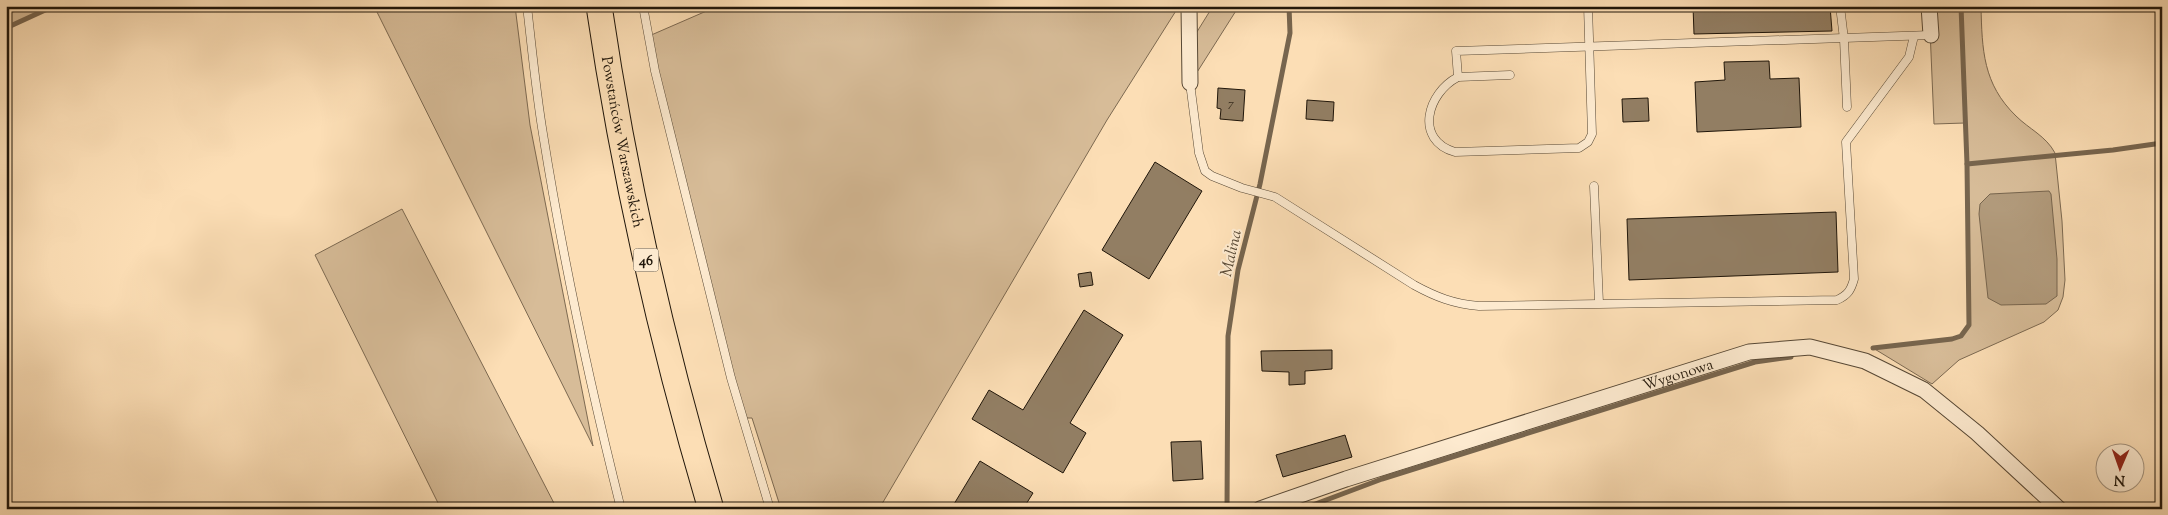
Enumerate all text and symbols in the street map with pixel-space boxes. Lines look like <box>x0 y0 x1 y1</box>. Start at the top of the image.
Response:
street label: Powstańców Warszawskich <box>595 55 648 230</box>
house number: 7 <box>1228 95 1234 113</box>
water label: Malina <box>1216 228 1249 279</box>
road number: 46 <box>634 248 658 272</box>
street label: Wygonowa <box>1640 355 1716 397</box>
north arrow <box>2096 442 2146 492</box>
text: N <box>2114 469 2126 489</box>

